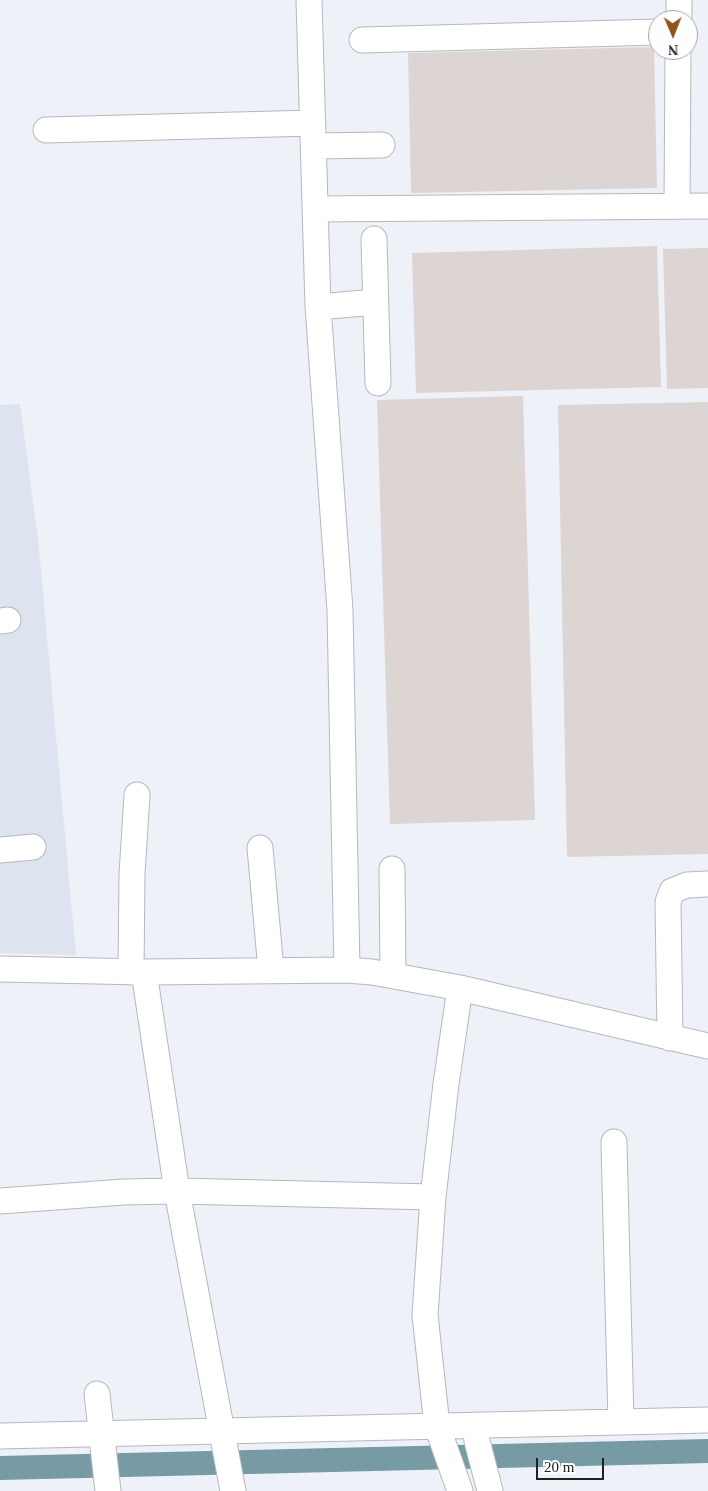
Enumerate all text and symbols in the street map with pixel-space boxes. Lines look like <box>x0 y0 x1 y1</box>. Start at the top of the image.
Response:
north arrow <box>648 10 698 60</box>
text: N <box>668 42 678 57</box>
scale bar <box>538 1448 606 1480</box>
text: 20 m <box>544 1459 574 1475</box>

